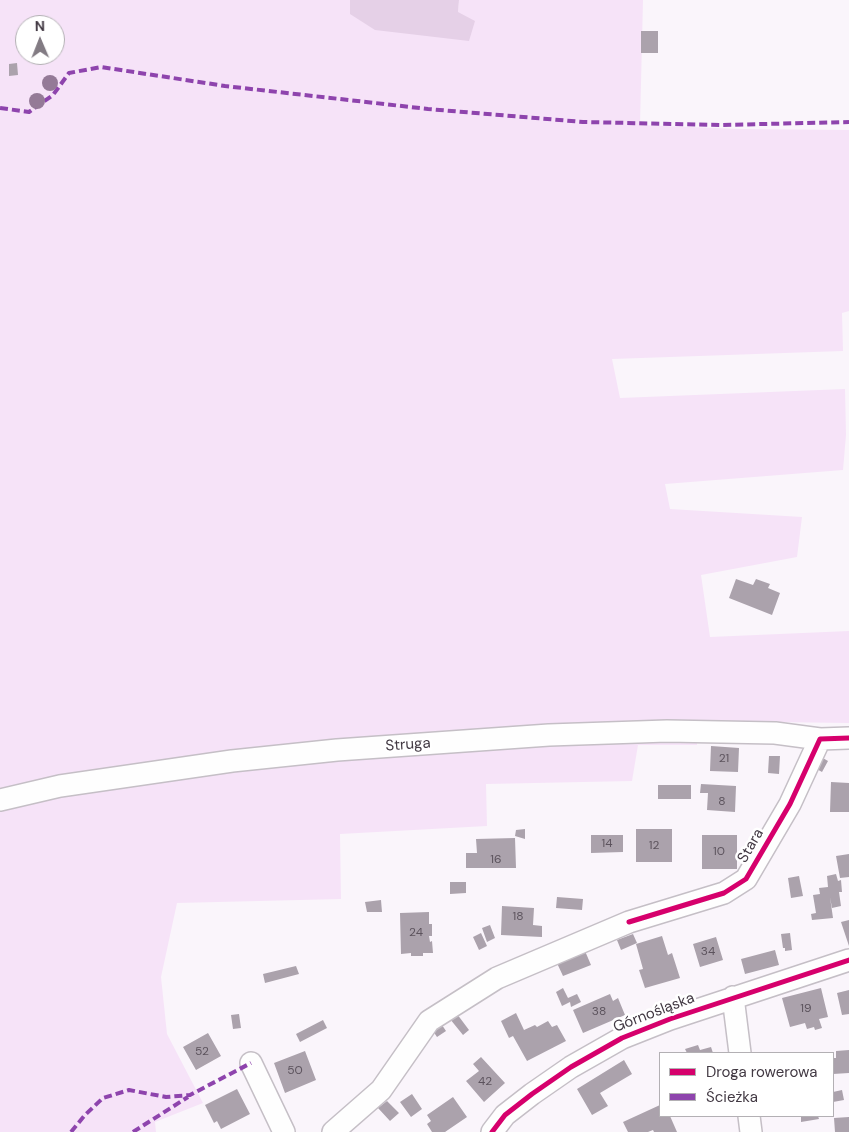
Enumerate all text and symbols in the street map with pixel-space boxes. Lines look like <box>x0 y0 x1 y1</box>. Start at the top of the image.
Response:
north arrow <box>15 15 65 65</box>
text: N <box>34 17 45 35</box>
street label: Struga <box>385 734 431 756</box>
house number: 21 <box>719 752 729 766</box>
house number: 8 <box>718 795 726 809</box>
street label: Stara <box>734 826 768 866</box>
house number: 14 <box>601 837 613 851</box>
house number: 12 <box>649 839 659 853</box>
house number: 10 <box>713 845 725 859</box>
house number: 16 <box>490 853 502 867</box>
house number: 18 <box>512 910 524 924</box>
house number: 24 <box>409 926 423 940</box>
house number: 34 <box>701 945 715 959</box>
street label: Górnośląska <box>611 989 697 1037</box>
house number: 19 <box>800 1002 812 1016</box>
house number: 38 <box>592 1005 606 1019</box>
house number: 52 <box>195 1045 209 1059</box>
legend <box>659 1052 834 1117</box>
text: Droga rowerowa <box>706 1062 817 1082</box>
house number: 50 <box>287 1064 303 1078</box>
house number: 42 <box>478 1075 492 1089</box>
text: Ścieżka <box>706 1087 758 1107</box>

